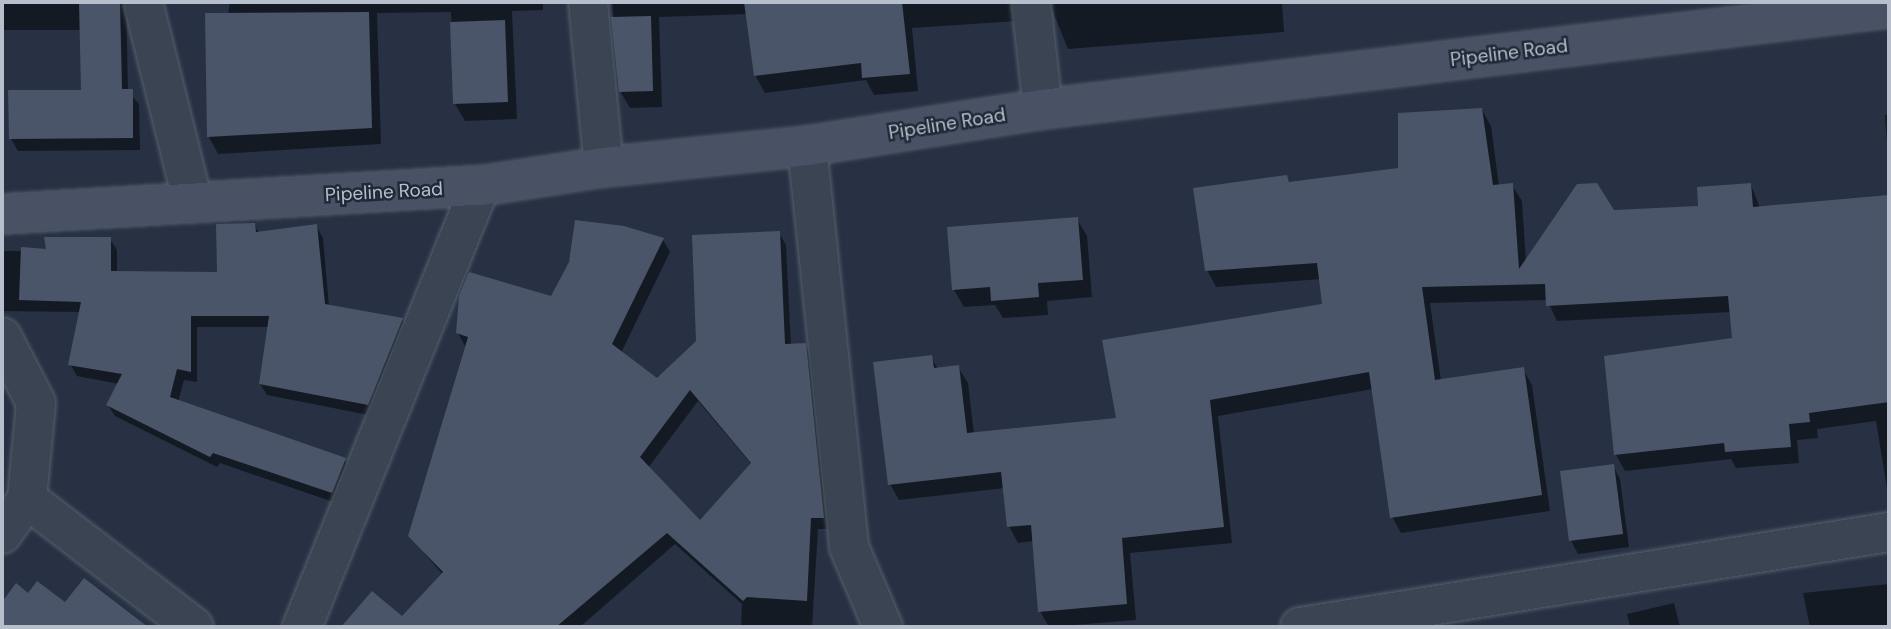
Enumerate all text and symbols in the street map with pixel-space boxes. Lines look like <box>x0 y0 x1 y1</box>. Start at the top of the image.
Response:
street label: Pipeline Road <box>1449 34 1569 72</box>
street label: Pipeline Road <box>887 104 1007 144</box>
street label: Pipeline Road <box>324 178 444 206</box>

